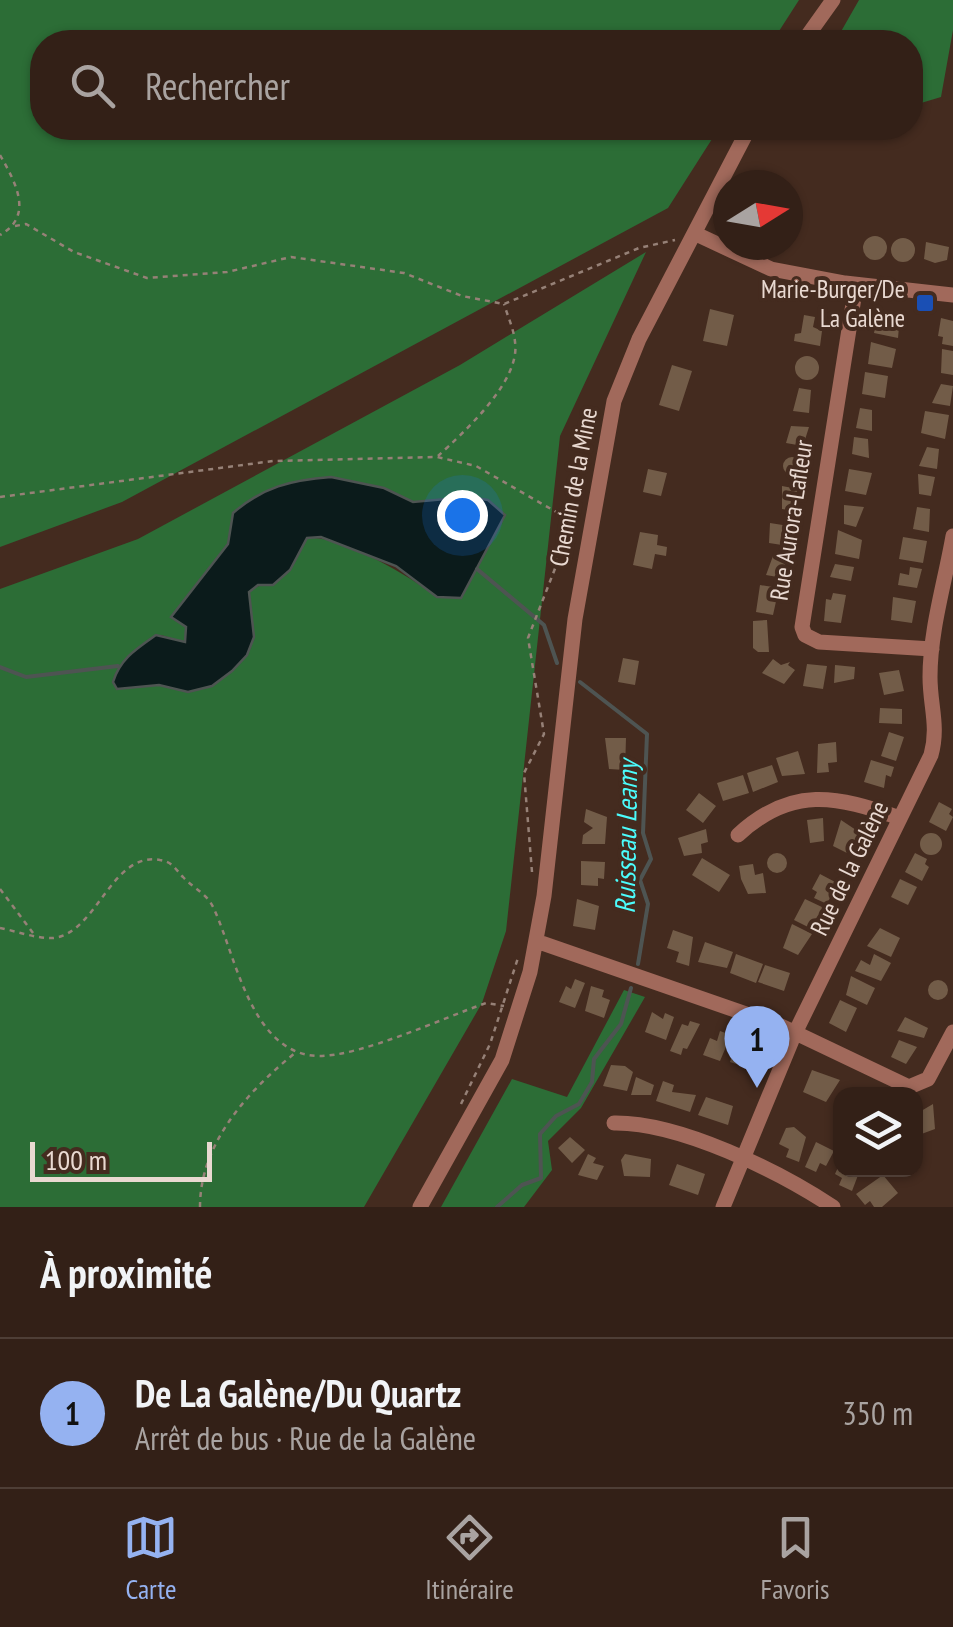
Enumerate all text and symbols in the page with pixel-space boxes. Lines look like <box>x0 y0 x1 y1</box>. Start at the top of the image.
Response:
search box <box>30 30 923 140</box>
icon: search <box>65 58 120 113</box>
text: Rechercher <box>145 61 290 110</box>
north arrow <box>713 170 803 260</box>
place label: Marie-Burger/De La Galène <box>761 273 905 334</box>
marker: Marie-Burger/De La Galène <box>914 292 936 314</box>
street label: Chemin de la Mine <box>542 405 604 569</box>
street label: Rue Aurora-Lafleur <box>763 437 819 603</box>
your location <box>437 490 488 541</box>
water label: Ruisseau Leamy <box>606 757 645 914</box>
street label: Rue de la Galène <box>803 795 895 941</box>
pin: 1 <box>724 1006 790 1088</box>
map controls <box>833 1087 923 1177</box>
button: layers <box>833 1087 923 1177</box>
scale bar <box>30 1137 212 1182</box>
text: 100 m <box>45 1141 107 1178</box>
text: À proximité <box>40 1245 212 1300</box>
text: De La Galène/Du Quartz <box>135 1368 461 1417</box>
text: 1 <box>65 1392 80 1434</box>
text: 350 m <box>842 1392 913 1434</box>
text: Arrêt de bus · Rue de la Galène <box>135 1417 476 1459</box>
tab: Carte <box>123 1510 178 1607</box>
tab: Itinéraire <box>425 1510 514 1607</box>
tab: Favoris <box>761 1510 830 1607</box>

